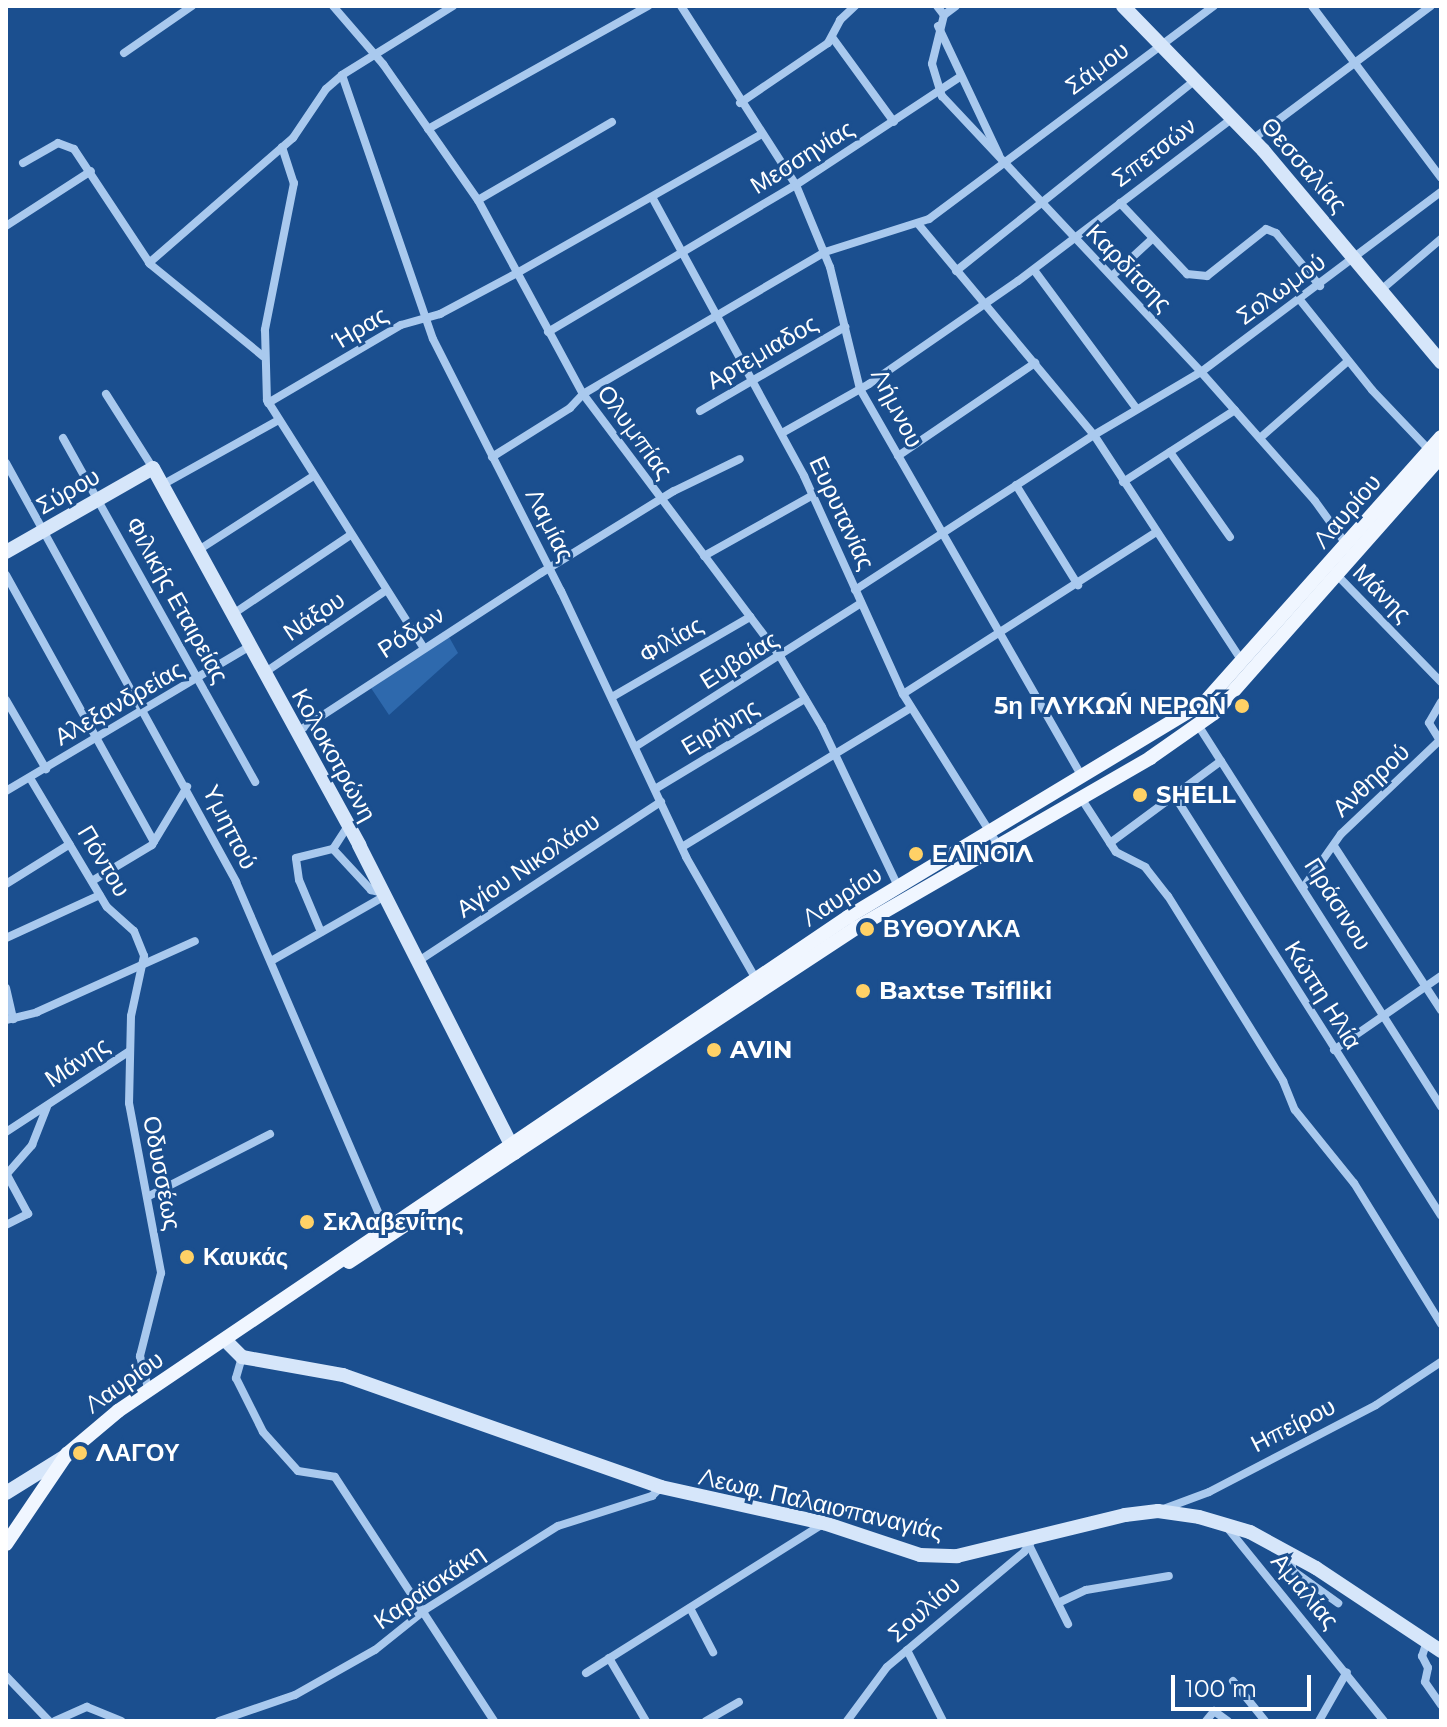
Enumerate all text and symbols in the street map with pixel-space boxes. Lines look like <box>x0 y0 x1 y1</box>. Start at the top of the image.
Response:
street label: Σάμου <box>1060 35 1134 101</box>
street label: Σπετσών <box>1106 111 1202 193</box>
street label: Θεσσαλίας <box>1255 112 1353 218</box>
street label: Μεσσηνίας <box>745 114 859 200</box>
street label: Καρδίτσης <box>1080 218 1178 318</box>
street label: Σολωμού <box>1231 247 1331 331</box>
street label: Ήρας <box>327 300 393 356</box>
street label: Αρτεμιαδος <box>701 309 823 395</box>
street label: Λήμνου <box>865 364 929 452</box>
street label: Ολυμπίας <box>591 379 679 485</box>
street label: Ευρυτανίας <box>803 452 881 574</box>
street label: Σύρου <box>31 462 105 520</box>
street label: Λαυρίου <box>1307 468 1387 554</box>
street label: Λαμίας <box>520 484 580 566</box>
street label: Φιλικής Εταιρείας <box>119 512 235 688</box>
street label: Μάνης <box>1347 558 1417 628</box>
street label: Νάξου <box>278 585 350 647</box>
street label: Ρόδων <box>372 600 450 664</box>
street label: Φιλίας <box>634 610 708 670</box>
street label: Ευβοίας <box>694 625 784 695</box>
street label: Αλεξανδρείας <box>49 654 189 752</box>
street label: Κολοκοτρώνη <box>286 684 382 826</box>
place label: 5η ΓΛΥΚΏΝ ΝΕΡΏΝ <box>994 692 1226 720</box>
street label: Ειρήνης <box>676 693 764 761</box>
marker: 5η ΓΛΥΚΏΝ ΝΕΡΏΝ <box>1233 697 1251 715</box>
street label: Ανθηρού <box>1327 737 1415 823</box>
street label: Υμηττού <box>197 780 263 874</box>
place label: SHELL <box>1156 781 1236 809</box>
marker: SHELL <box>1131 786 1149 804</box>
street label: Αγίου Νικολάου <box>451 806 605 924</box>
street label: Πόντου <box>71 820 137 902</box>
place label: ΕΛΙΝΟΙΛ <box>932 840 1033 868</box>
marker: ΕΛΙΝΟΙΛ <box>907 845 925 863</box>
street label: Πράσινου <box>1298 852 1378 956</box>
street label: Λαυρίου <box>797 860 887 932</box>
place label: ΒΥΘΟΥΛΚΑ <box>883 915 1021 943</box>
marker: ΒΥΘΟΥΛΚΑ <box>858 920 876 938</box>
street label: Κώττη Ηλία <box>1278 936 1368 1054</box>
place label: Baxtse Tsifliki <box>879 977 1052 1005</box>
marker: Baxtse Tsifliki <box>854 982 872 1000</box>
street label: Μάνης <box>39 1031 115 1093</box>
place label: AVIN <box>730 1036 792 1064</box>
marker: AVIN <box>705 1041 723 1059</box>
street label: Οδυσσέως <box>137 1113 187 1233</box>
place label: Σκλαβενίτης <box>323 1208 464 1236</box>
marker: Σκλαβενίτης <box>298 1213 316 1231</box>
place label: Καυκάς <box>203 1243 288 1271</box>
marker: Καυκάς <box>178 1248 196 1266</box>
street label: Λαυρίου <box>79 1345 169 1419</box>
street label: Ηπείρου <box>1246 1392 1340 1458</box>
place label: ΛΑΓΟΥ <box>96 1439 180 1467</box>
marker: ΛΑΓΟΥ <box>71 1444 89 1462</box>
street label: Λεωφ. Παλαιοπαναγιάς <box>696 1462 946 1546</box>
street label: Καραϊσκάκη <box>368 1538 490 1636</box>
street label: Αμαλίας <box>1265 1547 1345 1635</box>
street label: Σουλίου <box>882 1570 966 1648</box>
scale bar <box>1175 1659 1315 1709</box>
text: 100 m <box>1185 1674 1257 1703</box>

